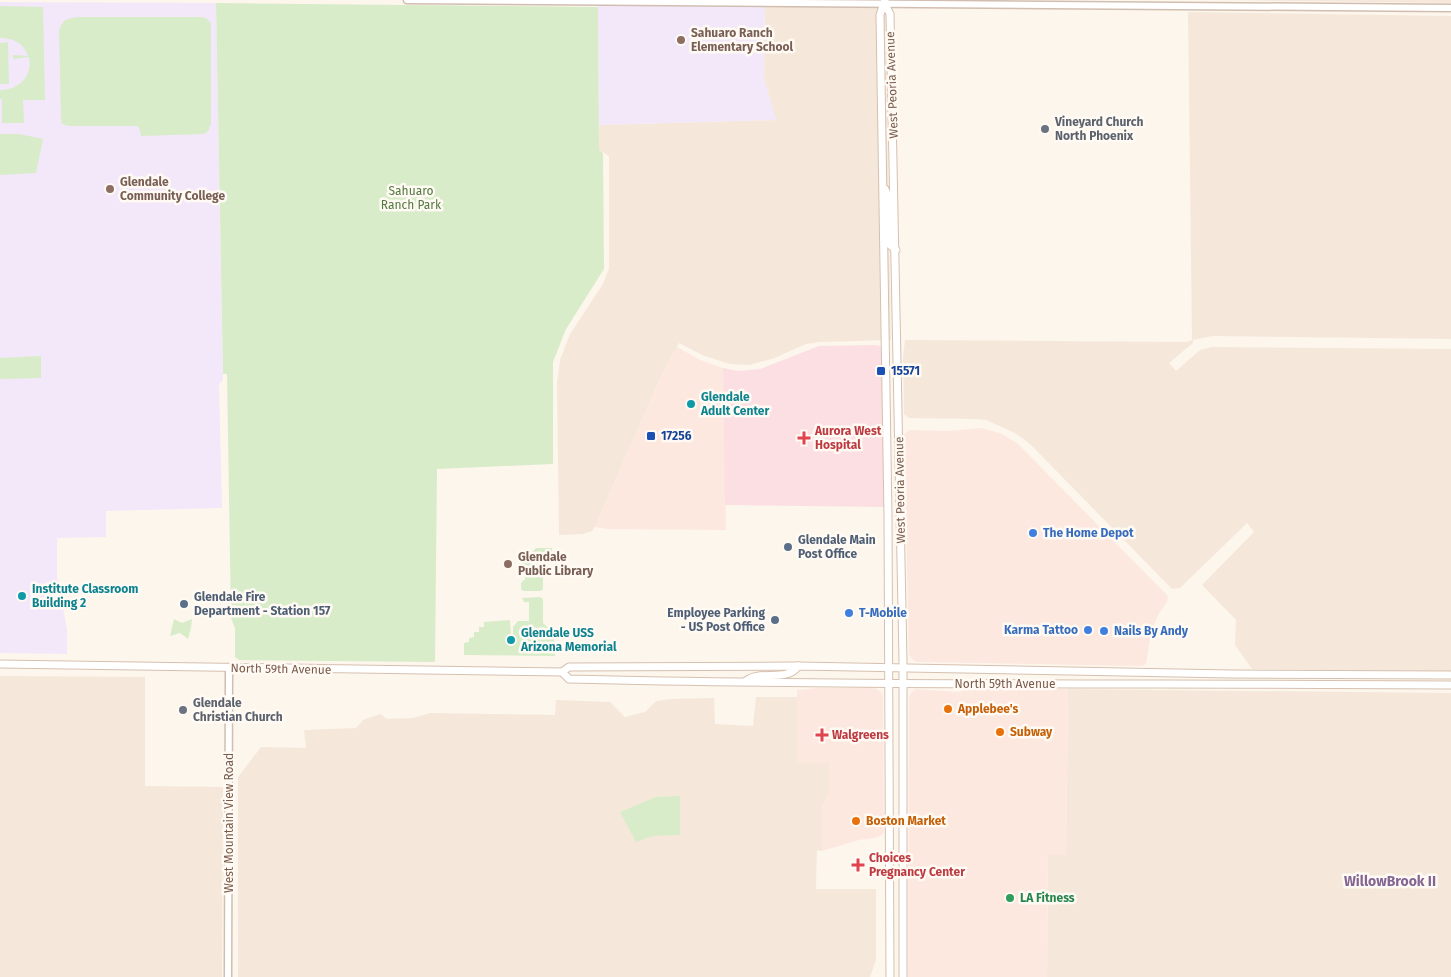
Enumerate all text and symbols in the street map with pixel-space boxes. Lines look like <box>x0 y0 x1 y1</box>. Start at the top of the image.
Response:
place label: Sahuaro Ranch Elementary School <box>691 26 794 54</box>
street label: West Peoria Avenue <box>883 31 901 139</box>
marker: Sahuaro Ranch Elementary School <box>675 34 687 46</box>
place label: Vineyard Church North Phoenix <box>1054 115 1143 143</box>
marker: Vineyard Church North Phoenix <box>1039 123 1051 135</box>
place label: Glendale Community College <box>120 175 225 203</box>
marker: Glendale Community College <box>104 183 116 195</box>
park label: Sahuaro Ranch Park <box>381 184 442 212</box>
place label: 15571 <box>891 364 920 378</box>
marker: 15571 <box>875 365 887 377</box>
place label: Glendale Adult Center <box>700 390 769 418</box>
marker: Glendale Adult Center <box>685 398 697 410</box>
place label: Aurora West Hospital <box>814 424 882 452</box>
place label: 17256 <box>661 429 692 443</box>
marker: 17256 <box>645 430 657 442</box>
marker: Aurora West Hospital <box>797 431 811 445</box>
street label: West Peoria Avenue <box>892 436 908 544</box>
place label: The Home Depot <box>1043 526 1134 540</box>
marker: The Home Depot <box>1027 527 1039 539</box>
place label: Glendale Main Post Office <box>798 533 876 561</box>
marker: Glendale Main Post Office <box>782 541 794 553</box>
place label: Glendale Public Library <box>518 550 594 578</box>
marker: Glendale Public Library <box>502 558 514 570</box>
place label: Institute Classroom Building 2 <box>32 582 139 610</box>
marker: Institute Classroom Building 2 <box>16 590 28 602</box>
place label: Glendale Fire Department - Station 157 <box>194 590 331 618</box>
marker: Glendale Fire Department - Station 157 <box>178 598 190 610</box>
place label: Employee Parking - US Post Office <box>667 606 765 634</box>
place label: T-Mobile <box>859 606 907 620</box>
marker: T-Mobile <box>843 607 855 619</box>
marker: Employee Parking - US Post Office <box>769 614 781 626</box>
place label: Karma Tattoo <box>1004 623 1078 637</box>
marker: Karma Tattoo <box>1082 624 1094 636</box>
place label: Nails By Andy <box>1114 624 1189 638</box>
marker: Nails By Andy <box>1098 625 1110 637</box>
place label: Glendale USS Arizona Memorial <box>520 626 617 654</box>
marker: Glendale USS Arizona Memorial <box>505 634 517 646</box>
street label: North 59th Avenue <box>230 661 332 677</box>
street label: North 59th Avenue <box>955 677 1055 691</box>
place label: Glendale Christian Church <box>193 696 283 724</box>
place label: Applebee's <box>957 702 1019 716</box>
marker: Applebee's <box>942 703 954 715</box>
marker: Glendale Christian Church <box>177 704 189 716</box>
place label: Subway <box>1010 725 1053 739</box>
marker: Subway <box>994 726 1006 738</box>
place label: Walgreens <box>832 728 889 742</box>
marker: Walgreens <box>816 729 828 741</box>
street label: West Mountain View Road <box>222 753 236 893</box>
place label: Boston Market <box>866 814 946 828</box>
marker: Boston Market <box>850 815 862 827</box>
place label: Choices Pregnancy Center <box>869 851 965 879</box>
marker: Choices Pregnancy Center <box>851 858 865 872</box>
district label: WillowBrook II <box>1344 873 1436 890</box>
place label: LA Fitness <box>1020 891 1075 905</box>
marker: LA Fitness <box>1004 892 1016 904</box>

